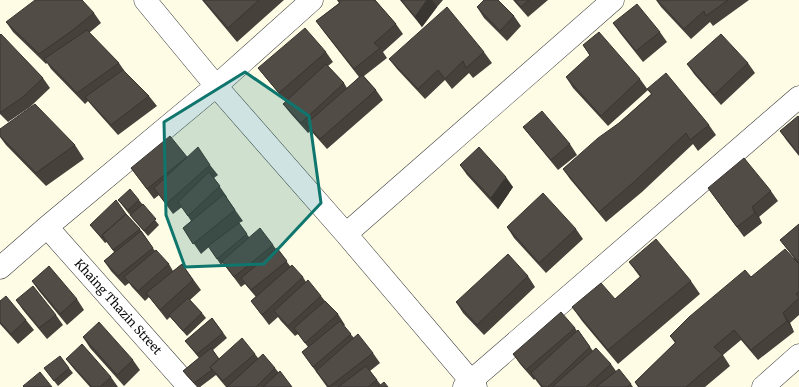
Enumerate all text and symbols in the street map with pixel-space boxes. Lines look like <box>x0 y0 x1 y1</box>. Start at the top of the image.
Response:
street label: Khaing Thazin Street <box>72 256 165 358</box>

